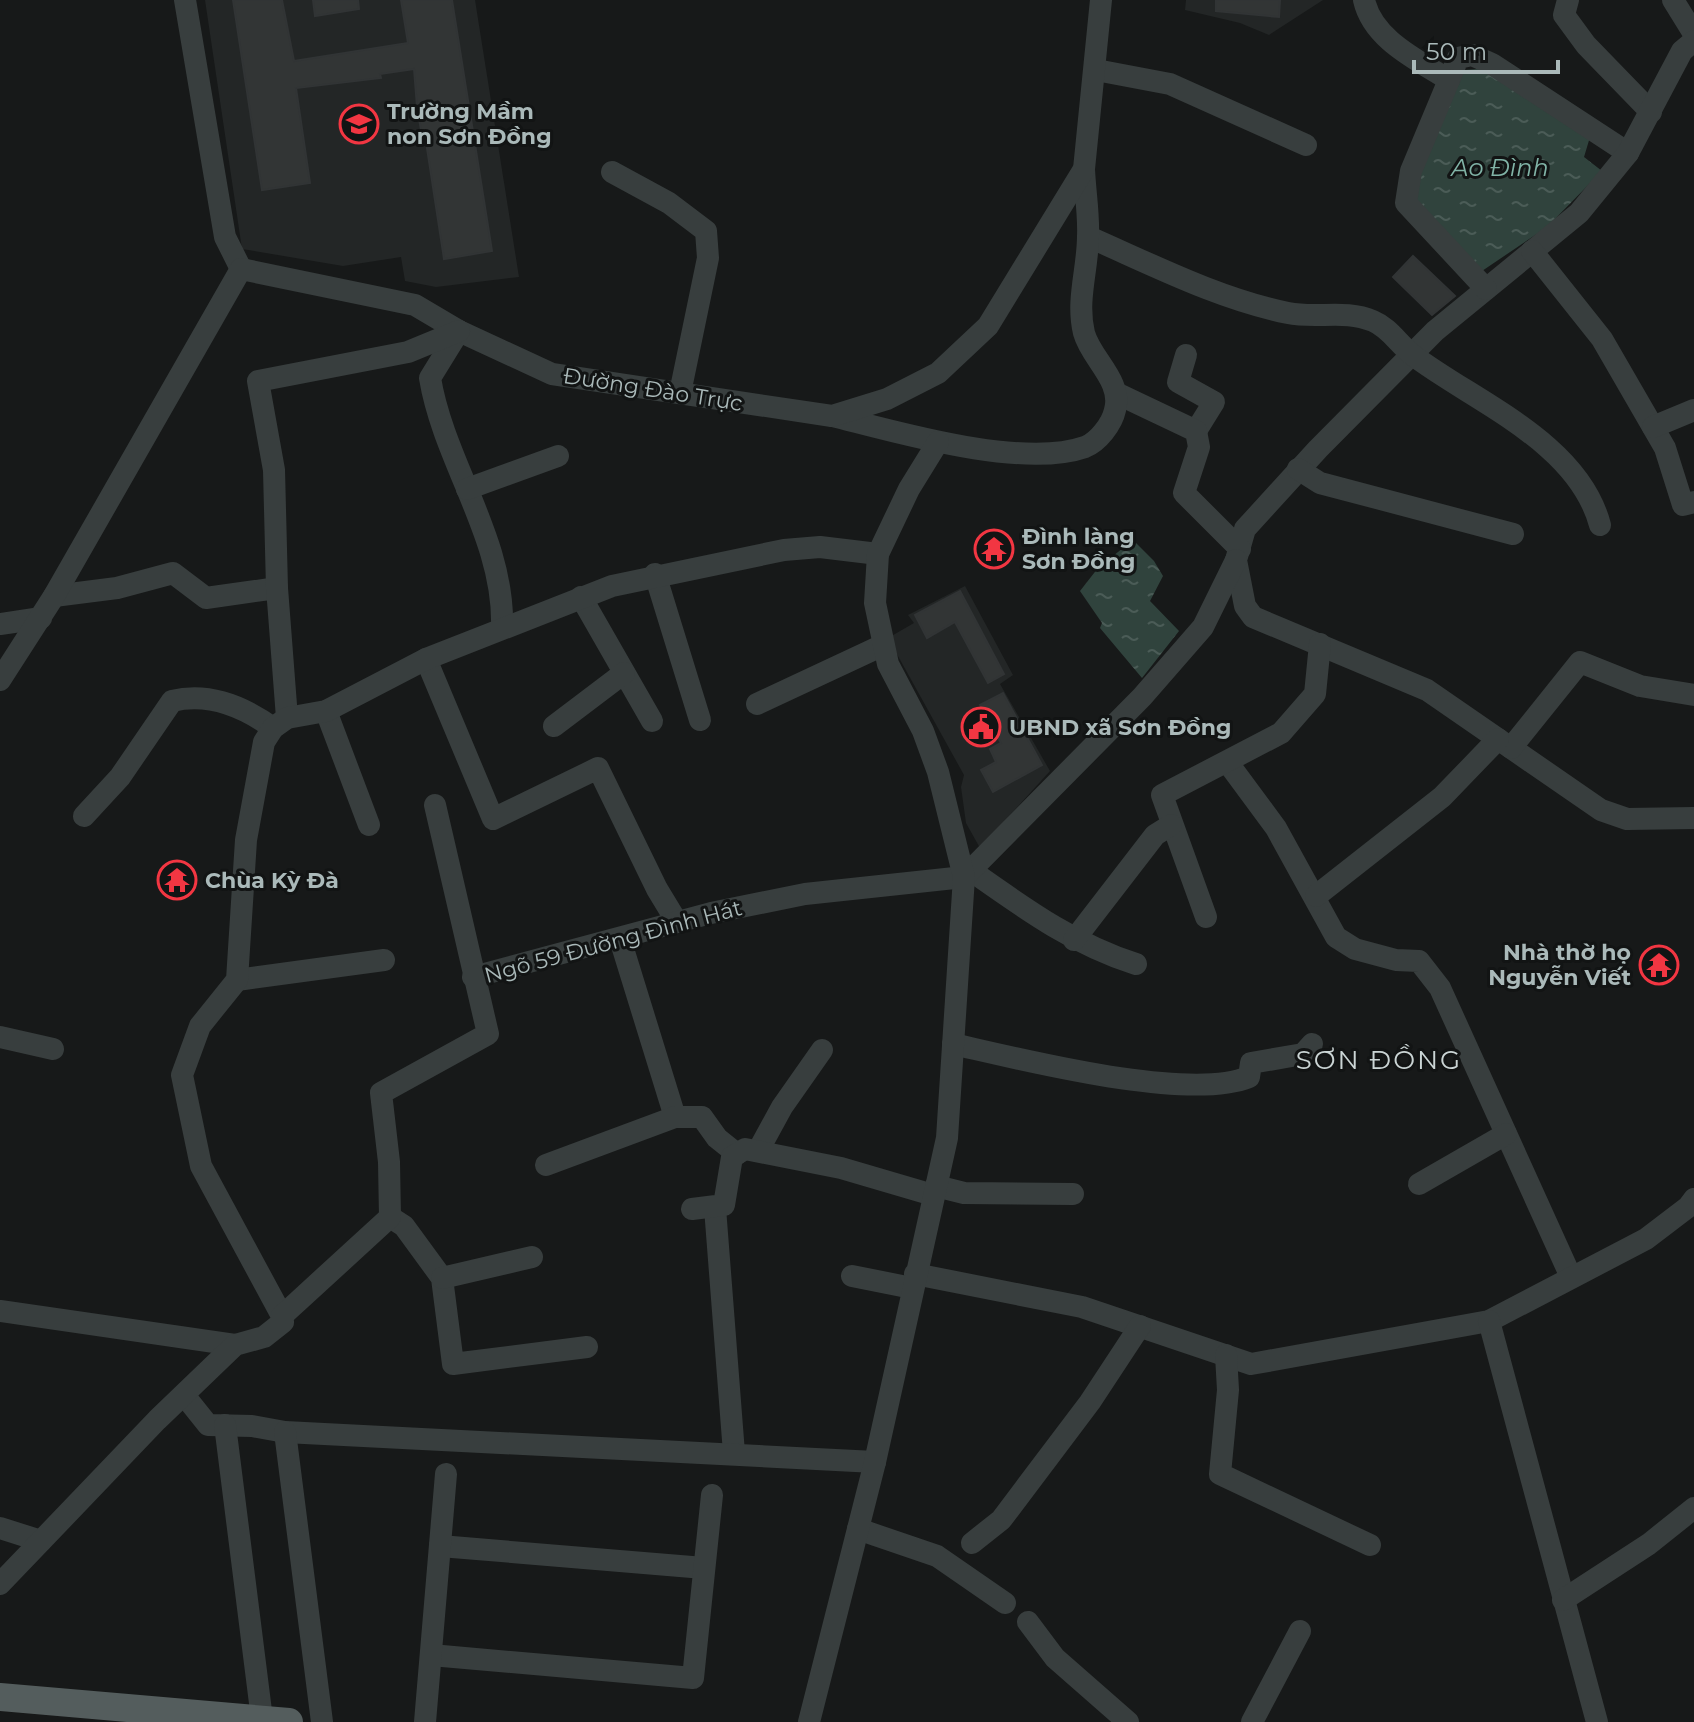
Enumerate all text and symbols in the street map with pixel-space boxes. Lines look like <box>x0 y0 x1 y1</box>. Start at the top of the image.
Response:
scale bar <box>1414 24 1558 74</box>
text: 50 m <box>1426 37 1487 66</box>
place label: Trường Mầm non Sơn Đồng <box>387 98 552 150</box>
school or university icon: Trường Mầm non Sơn Đồng <box>338 103 380 145</box>
water label: Ao Đình <box>1449 153 1549 182</box>
street label: Đường Đào Trực <box>561 362 744 417</box>
place label: Đình làng Sơn Đồng <box>1022 523 1135 575</box>
temple icon: Đình làng Sơn Đồng <box>973 528 1015 570</box>
public building icon: UBND xã Sơn Đồng <box>960 706 1002 748</box>
place label: UBND xã Sơn Đồng <box>1009 714 1231 741</box>
temple icon: Chùa Kỳ Đà <box>156 859 198 901</box>
place label: Chùa Kỳ Đà <box>205 867 339 894</box>
street label: Ngõ 59 Đường Đình Hát <box>481 894 745 989</box>
place label: Nhà thờ họ Nguyễn Viết <box>1488 939 1631 991</box>
temple icon: Nhà thờ họ Nguyễn Viết <box>1638 944 1680 986</box>
district label: SƠN ĐỒNG <box>1296 1044 1462 1076</box>

